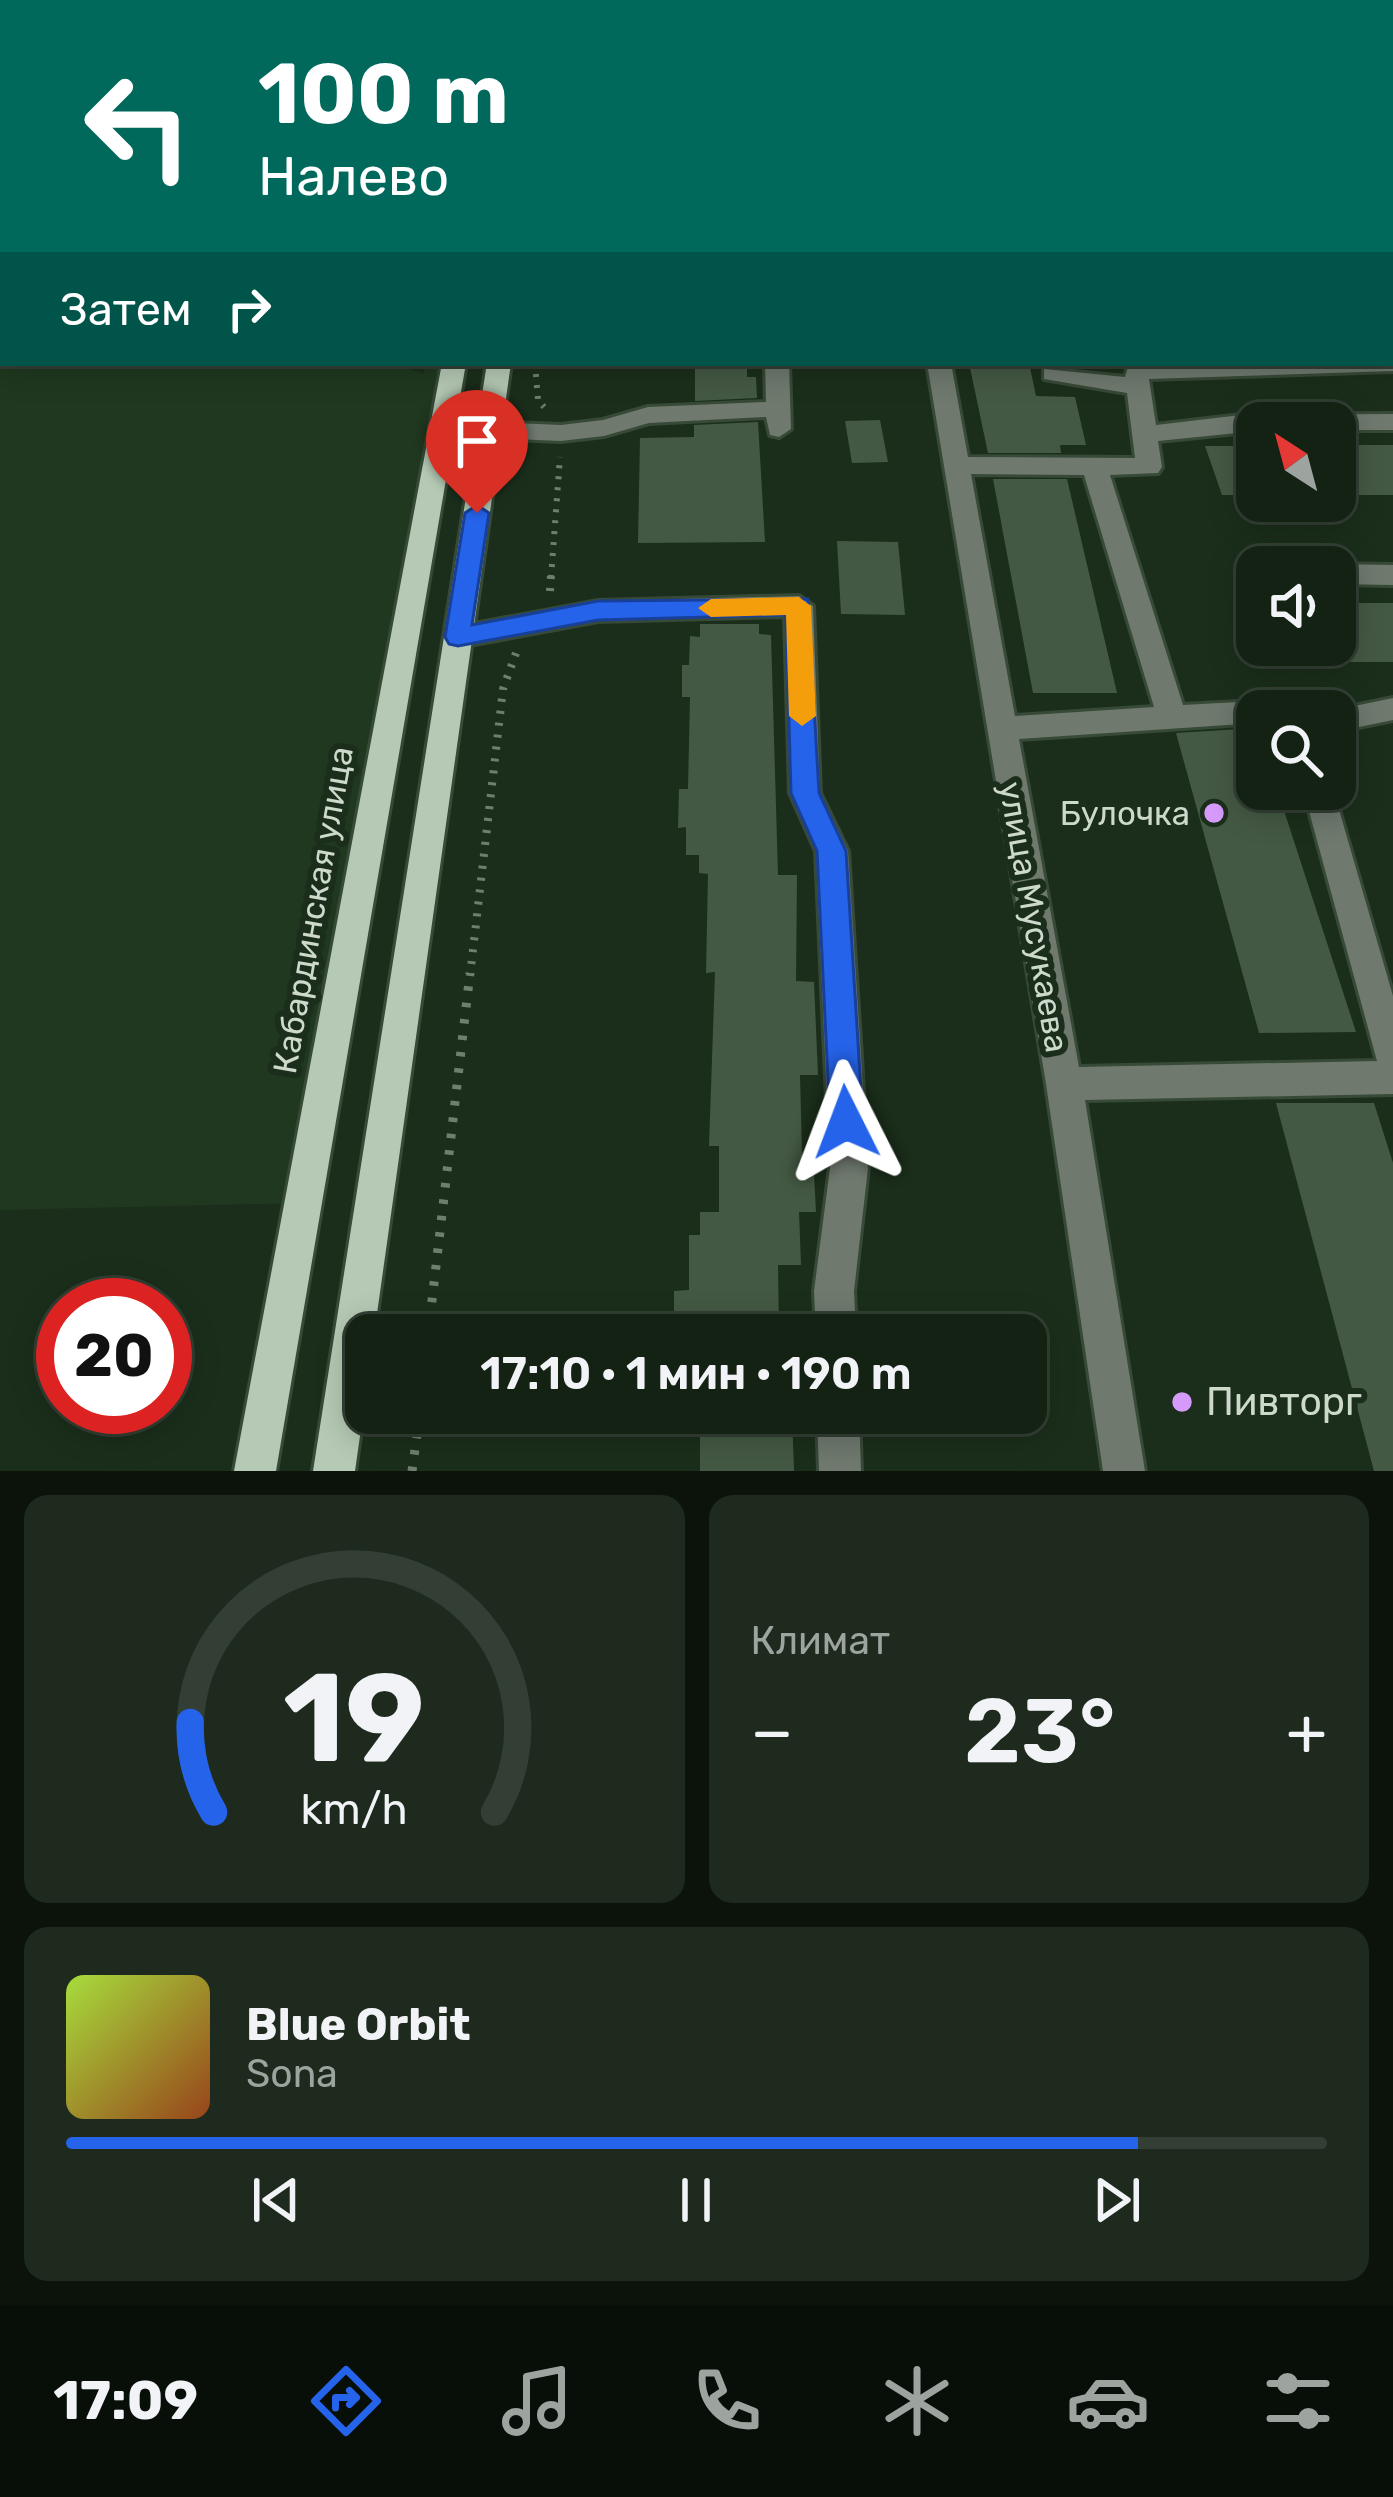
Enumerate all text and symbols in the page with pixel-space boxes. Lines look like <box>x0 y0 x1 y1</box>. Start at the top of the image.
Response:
text: 100 m <box>258 44 509 144</box>
icon: left <box>60 48 216 204</box>
text: Налево <box>258 145 449 209</box>
icon: right <box>216 276 282 342</box>
text: Затем <box>60 283 192 336</box>
pin <box>426 390 528 513</box>
north arrow <box>1236 402 1356 522</box>
map controls <box>1236 402 1356 810</box>
icon: arrive <box>444 408 510 474</box>
button: sound <box>1236 546 1356 666</box>
button: search <box>1236 690 1356 810</box>
street label: Кабардинская улица <box>265 743 361 1077</box>
street label: улица Мусукаева <box>991 779 1077 1055</box>
place label: Булочка <box>1060 794 1190 833</box>
marker: Булочка <box>1201 800 1227 826</box>
position arrow <box>783 1059 909 1185</box>
speed limit sign: 20 <box>36 1278 192 1434</box>
text: 17:10 · 1 мин · 190 m <box>480 1347 912 1400</box>
place label: Пивторг <box>1206 1379 1362 1425</box>
marker: Пивторг <box>1169 1389 1195 1415</box>
text: Климат <box>751 1618 890 1664</box>
text: 19 <box>283 1644 425 1792</box>
text: 23° <box>964 1678 1115 1785</box>
text: − <box>751 1692 793 1771</box>
text: + <box>1286 1692 1327 1771</box>
text: km/h <box>301 1784 408 1835</box>
text: Blue Orbit <box>246 1998 470 2051</box>
text: Sona <box>246 2051 338 2097</box>
icon: previous <box>243 2167 309 2233</box>
icon: pause <box>663 2167 729 2233</box>
icon: next <box>1084 2167 1150 2233</box>
icon: directions <box>304 2359 388 2443</box>
icon: music <box>495 2359 579 2443</box>
icon: phone <box>685 2359 769 2443</box>
icon: climate <box>875 2359 959 2443</box>
icon: car <box>1066 2359 1150 2443</box>
icon: filters <box>1256 2359 1340 2443</box>
text: 17:09 <box>53 2369 198 2433</box>

